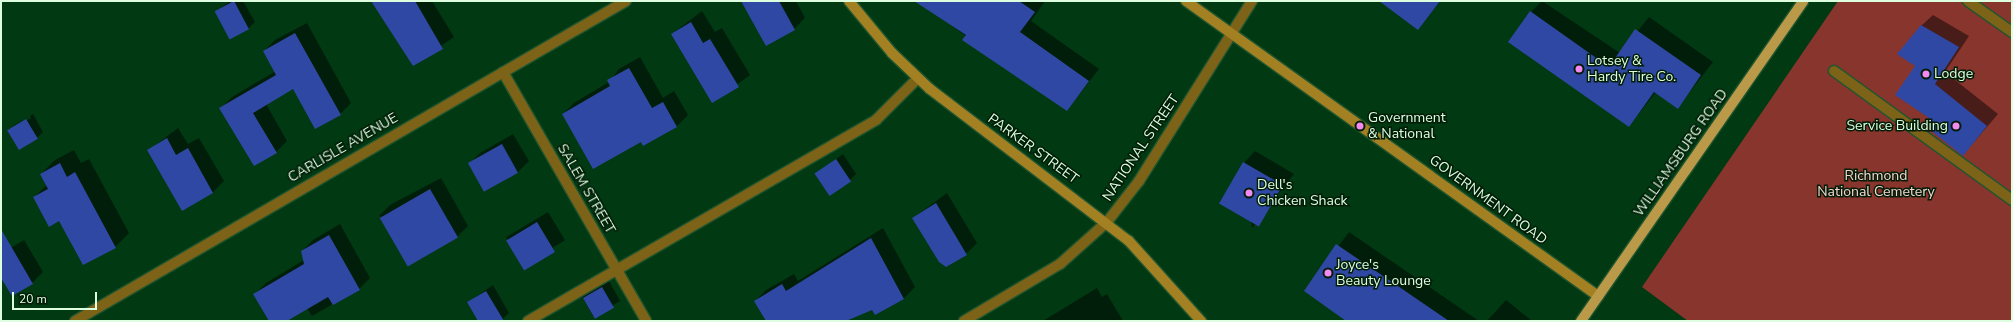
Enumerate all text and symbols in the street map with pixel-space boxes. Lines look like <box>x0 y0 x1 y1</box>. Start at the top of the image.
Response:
place label: Lotsey & Hardy Tire Co. <box>1587 53 1676 86</box>
marker: Lotsey & Hardy Tire Co. <box>1574 64 1584 74</box>
place label: Lodge <box>1934 66 1973 82</box>
marker: Lodge <box>1921 69 1931 79</box>
street label: WILLIAMSBURG ROAD <box>1631 86 1731 220</box>
street label: NATIONAL STREET <box>1099 92 1183 204</box>
street label: CARLISLE AVENUE <box>285 110 401 186</box>
street label: PARKER STREET <box>984 110 1082 188</box>
place label: Government & National <box>1368 110 1446 142</box>
place label: Service Building <box>1846 118 1948 134</box>
marker: Government & National <box>1355 121 1365 131</box>
marker: Service Building <box>1951 121 1961 131</box>
street label: SALEM STREET <box>554 141 618 237</box>
street label: GOVERNMENT ROAD <box>1426 152 1550 248</box>
park label: Richmond National Cemetery <box>1817 168 1935 200</box>
place label: Dell's Chicken Shack <box>1257 177 1347 210</box>
marker: Dell's Chicken Shack <box>1244 188 1254 198</box>
place label: Joyce's Beauty Lounge <box>1336 257 1431 290</box>
marker: Joyce's Beauty Lounge <box>1323 268 1333 278</box>
scale bar <box>14 284 99 310</box>
text: 20 m <box>19 291 47 307</box>

